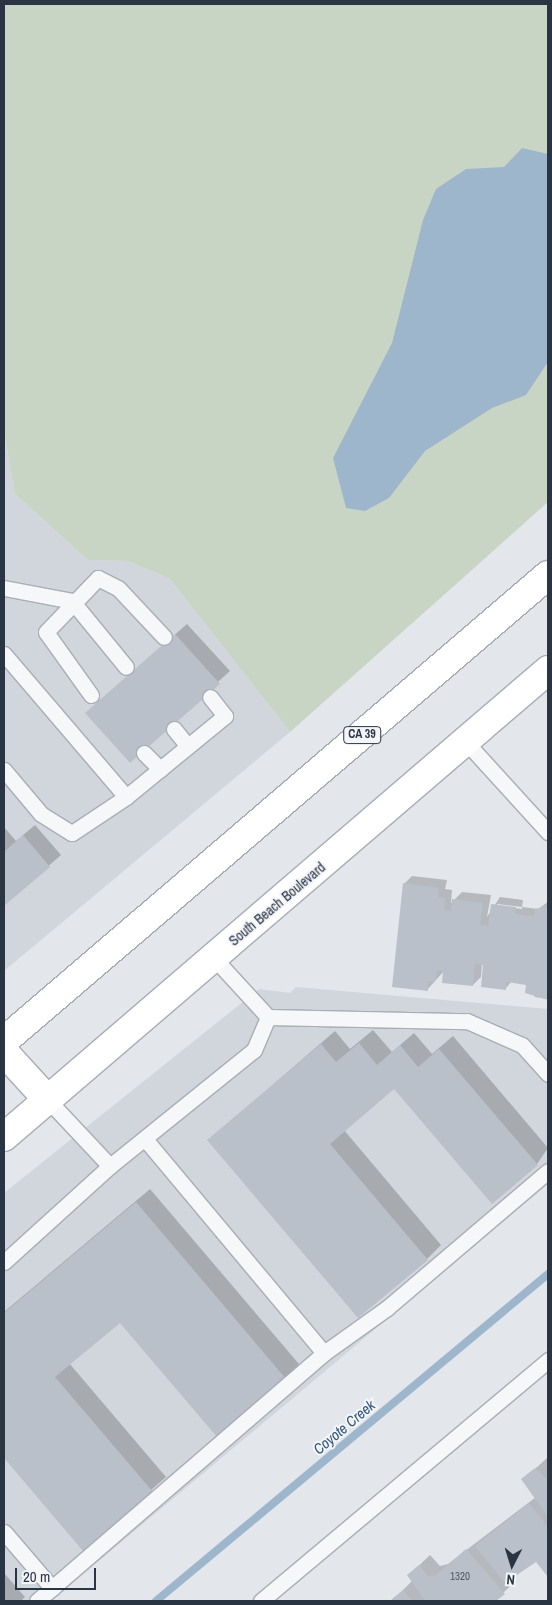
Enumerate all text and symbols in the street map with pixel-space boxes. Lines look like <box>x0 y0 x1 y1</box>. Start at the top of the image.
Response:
road number: CA 39 <box>342 726 382 744</box>
street label: South Beach Boulevard <box>225 859 329 949</box>
water label: Coyote Creek <box>309 1396 379 1458</box>
north arrow <box>487 1540 537 1590</box>
scale bar <box>18 1558 99 1590</box>
text: 20 m <box>23 1566 50 1587</box>
house number: 1320 <box>450 1569 470 1583</box>
text: N <box>506 1571 516 1589</box>

